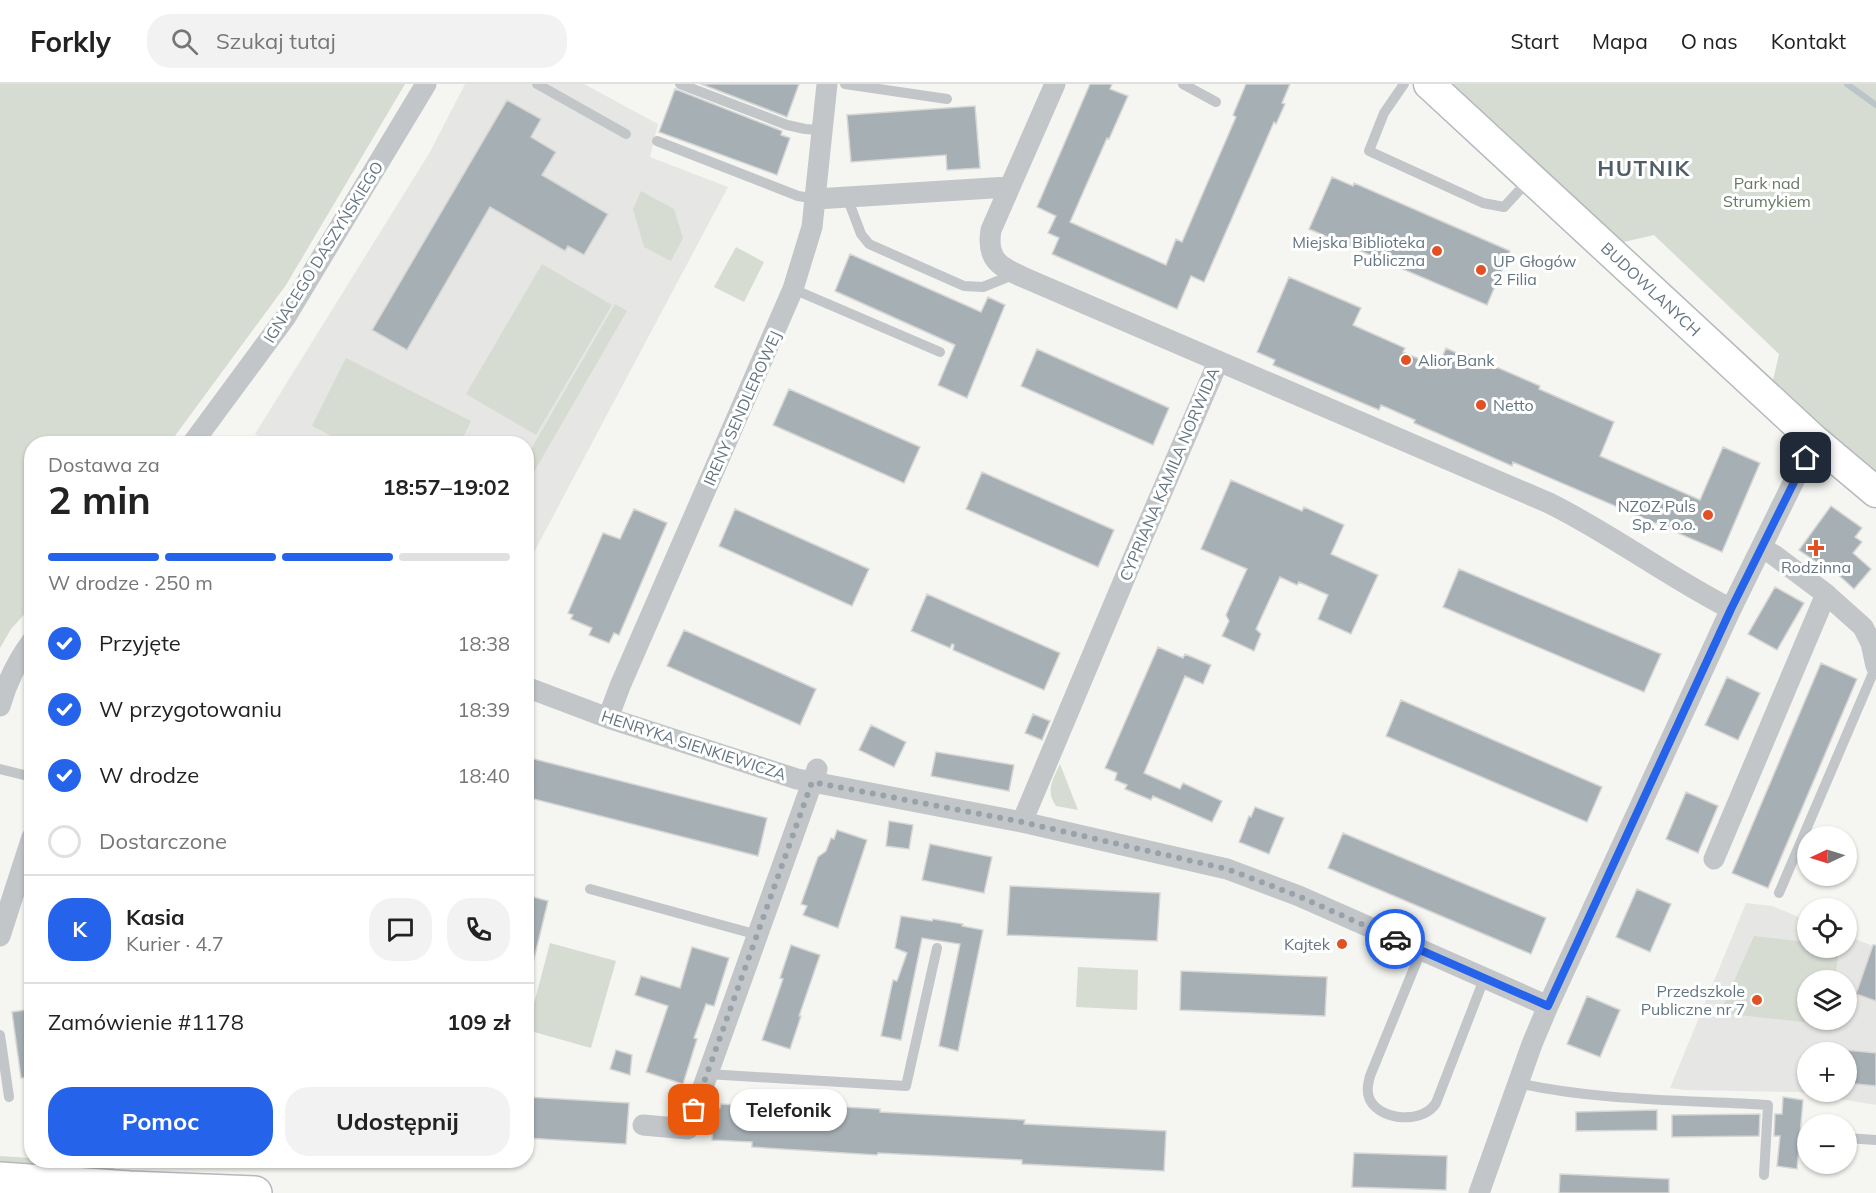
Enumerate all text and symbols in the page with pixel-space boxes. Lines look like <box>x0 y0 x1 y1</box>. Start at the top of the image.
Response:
search box <box>147 14 567 68</box>
text: Forkly <box>30 24 111 59</box>
icon: search <box>168 25 201 58</box>
text: Szukaj tutaj <box>216 27 336 55</box>
text: Start <box>1510 28 1559 54</box>
text: Mapa <box>1592 28 1648 54</box>
text: O nas <box>1681 28 1738 54</box>
text: Kontakt <box>1771 28 1846 54</box>
district label: HUTNIK <box>1597 154 1691 182</box>
street label: IGNACEGO DASZYŃSKIEGO <box>259 158 387 346</box>
park label: Park nad Strumykiem <box>1723 173 1811 211</box>
place label: Miejska Biblioteka Publiczna <box>1292 232 1425 270</box>
street label: BUDOWLANYCH <box>1597 238 1705 340</box>
marker: Miejska Biblioteka Publiczna <box>1430 244 1444 258</box>
place label: UP Głogów 2 Filia <box>1493 251 1577 289</box>
marker: UP Głogów 2 Filia <box>1474 263 1488 277</box>
street label: IRENY SENDLEROWEJ <box>699 327 785 489</box>
place label: Alior Bank <box>1418 350 1495 370</box>
marker: Alior Bank <box>1399 353 1413 367</box>
street label: CYPRIANA KAMILA NORWIDA <box>1115 364 1223 584</box>
place label: Netto <box>1493 395 1534 415</box>
marker: Netto <box>1474 398 1488 412</box>
pin <box>1780 432 1831 483</box>
icon: home <box>1789 441 1822 474</box>
text: Dostawa za <box>48 452 160 477</box>
text: 18:57–19:02 <box>382 473 510 501</box>
text: 2 min <box>48 475 151 524</box>
place label: NZOZ Puls Sp. z o.o. <box>1618 496 1696 534</box>
marker: NZOZ Puls Sp. z o.o. <box>1701 508 1715 522</box>
marker: Rodzinna <box>1809 541 1823 555</box>
place label: Rodzinna <box>1781 557 1851 577</box>
text: W drodze · 250 m <box>48 570 213 595</box>
icon: check <box>48 627 81 660</box>
text: Przyjęte <box>99 629 181 657</box>
text: 18:38 <box>457 631 510 656</box>
icon: check <box>48 693 81 726</box>
text: W przygotowaniu <box>99 695 282 723</box>
text: 18:39 <box>457 697 510 722</box>
street label: HENRYKA SIENKIEWICZA <box>599 706 789 784</box>
icon: check <box>48 759 81 792</box>
text: W drodze <box>99 761 199 789</box>
text: 18:40 <box>457 763 510 788</box>
north arrow <box>1797 826 1857 886</box>
map controls <box>1797 826 1857 1174</box>
text: Dostarczone <box>99 827 227 855</box>
button: chat <box>369 898 432 961</box>
button: phone <box>447 898 510 961</box>
button: locate <box>1797 898 1857 958</box>
text: Kasia <box>126 903 185 931</box>
courier <box>1365 909 1425 969</box>
text: K <box>72 915 87 943</box>
icon: car <box>1379 923 1412 956</box>
text: Kurier · 4.7 <box>126 931 224 956</box>
place label: Kajtek <box>1284 934 1331 954</box>
marker: Kajtek <box>1335 937 1349 951</box>
button: layers <box>1797 970 1857 1030</box>
place label: Przedszkole Publiczne nr 7 <box>1641 981 1745 1019</box>
marker: Przedszkole Publiczne nr 7 <box>1750 993 1764 1007</box>
text: Zamówienie #1178 <box>48 1008 244 1036</box>
text: 109 zł <box>447 1008 510 1036</box>
button: + <box>1797 1042 1857 1102</box>
pin <box>668 1084 719 1135</box>
button: Pomoc <box>48 1087 273 1156</box>
button: Udostępnij <box>285 1087 510 1156</box>
callout: Telefonik <box>730 1089 847 1131</box>
icon: bag <box>677 1093 710 1126</box>
text: Telefonik <box>746 1097 831 1122</box>
button: − <box>1797 1114 1857 1174</box>

